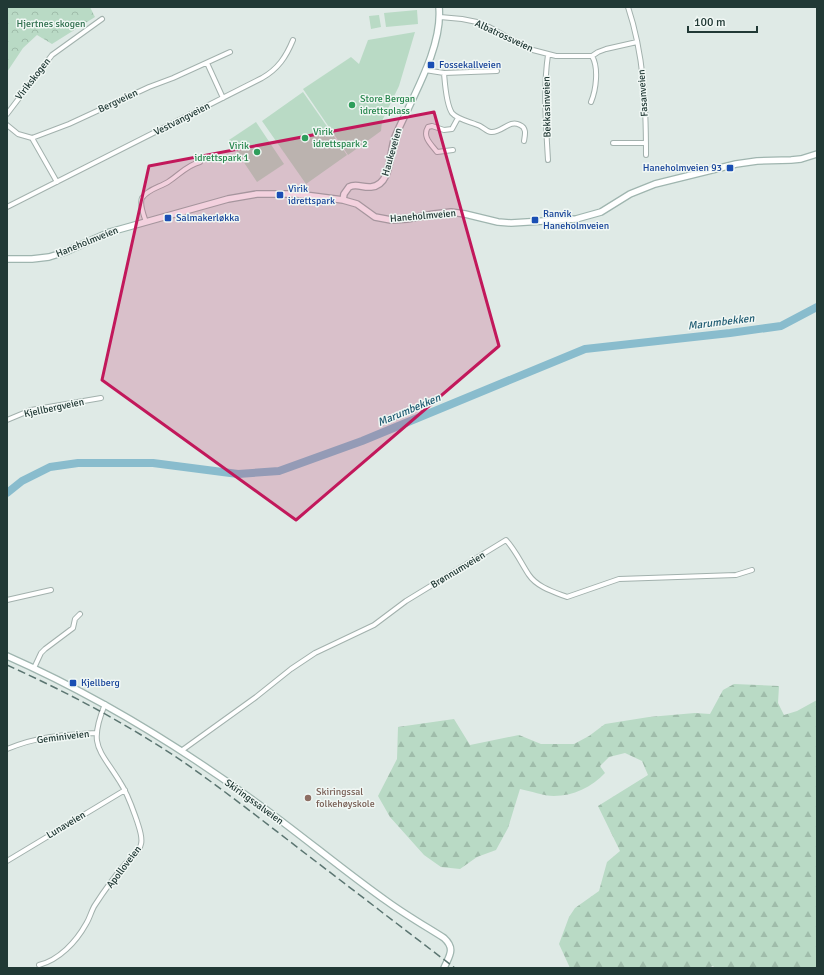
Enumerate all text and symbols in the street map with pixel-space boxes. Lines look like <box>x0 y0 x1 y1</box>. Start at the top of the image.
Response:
scale bar <box>688 8 757 34</box>
text: 100 m <box>694 15 726 30</box>
street label: Albatrossveien <box>473 17 535 55</box>
park label: Hjertnes skogen <box>16 18 86 30</box>
street label: Virikskogen <box>13 56 53 102</box>
place label: Fossekallveien <box>439 59 501 71</box>
marker: Fossekallveien <box>426 60 436 70</box>
street label: Fasanveien <box>635 69 651 117</box>
street label: Bekkasinveien <box>540 76 554 138</box>
street label: Bergveien <box>96 87 140 115</box>
place label: Store Bergan idrettsplass <box>360 93 415 117</box>
street label: Vestvangveien <box>152 100 212 138</box>
marker: Store Bergan idrettsplass <box>347 100 357 110</box>
place label: Virik idrettspark 2 <box>313 126 368 150</box>
street label: Haukeveien <box>379 127 405 177</box>
marker: Virik idrettspark 2 <box>300 133 310 143</box>
place label: Virik idrettspark 1 <box>194 140 249 164</box>
marker: Virik idrettspark 1 <box>252 147 262 157</box>
place label: Haneholmveien 93 <box>643 162 722 174</box>
marker: Haneholmveien 93 <box>725 163 735 173</box>
place label: Virik idrettspark <box>288 183 335 207</box>
marker: Virik idrettspark <box>275 190 285 200</box>
street label: Haneholmveien <box>389 207 457 225</box>
place label: Ranvik Haneholmveien <box>543 208 609 232</box>
place label: Salmakerløkka <box>176 212 239 224</box>
marker: Salmakerløkka <box>163 213 173 223</box>
marker: Ranvik Haneholmveien <box>530 215 540 225</box>
street label: Haneholmveien <box>54 224 120 260</box>
water label: Marumbekken <box>687 311 756 333</box>
water label: Marumbekken <box>376 391 443 429</box>
street label: Kjellbergveien <box>23 396 85 420</box>
street label: Brønnumveien <box>429 549 487 591</box>
place label: Kjellberg <box>81 677 120 689</box>
marker: Kjellberg <box>68 678 78 688</box>
street label: Geminiveien <box>36 728 90 746</box>
street label: Skiringssalveien <box>222 777 286 827</box>
place label: Skiringssal folkehøyskole <box>316 786 375 810</box>
marker: Skiringssal folkehøyskole <box>303 793 313 803</box>
street label: Lunaveien <box>44 809 88 841</box>
street label: Apolloveien <box>104 843 144 891</box>

